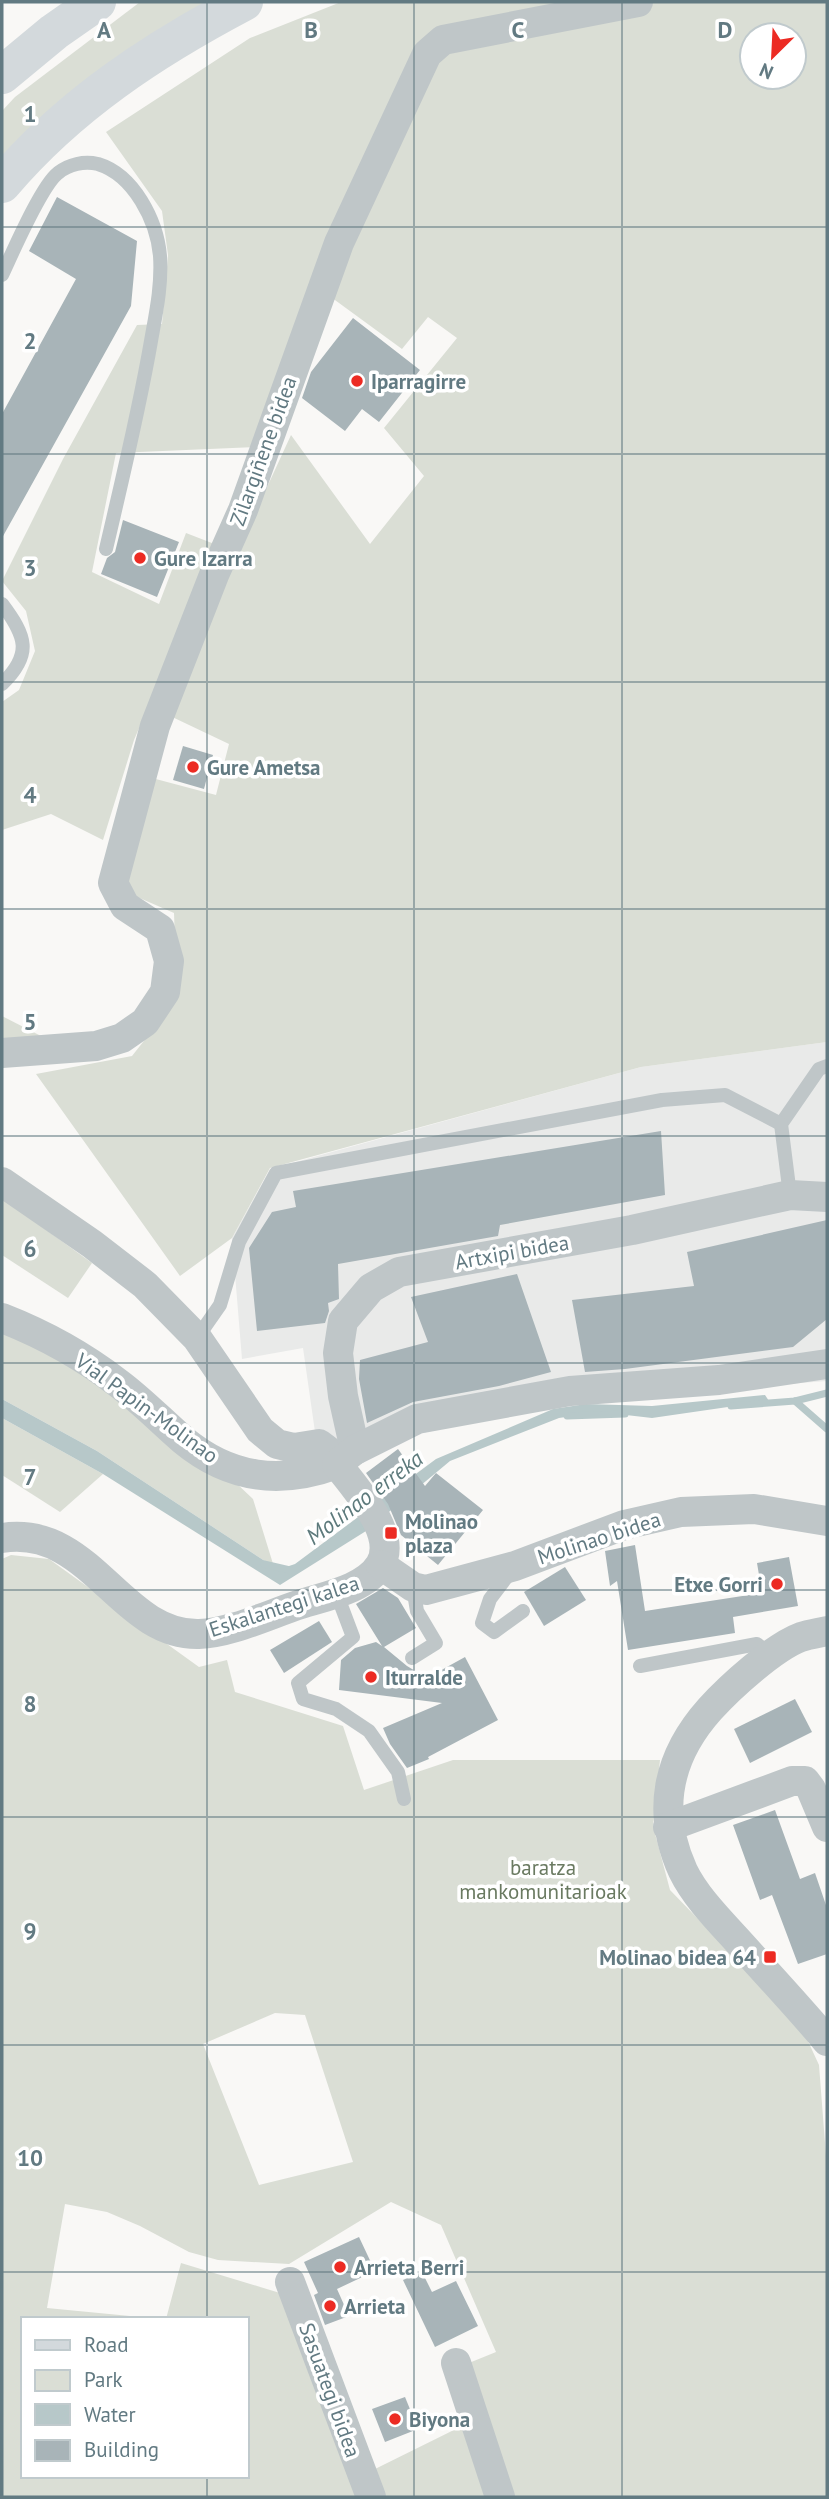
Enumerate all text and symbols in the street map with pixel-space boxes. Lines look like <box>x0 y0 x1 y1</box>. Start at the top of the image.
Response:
text: A <box>97 15 111 44</box>
text: B <box>304 15 318 44</box>
text: C <box>512 15 525 44</box>
text: D <box>718 15 732 44</box>
north arrow <box>738 21 808 91</box>
text: N <box>756 58 777 85</box>
text: 1 <box>23 99 37 128</box>
text: 2 <box>23 326 37 355</box>
place label: Iparragirre <box>371 368 466 395</box>
street label: Zilargiñene bidea <box>223 373 303 529</box>
marker: Iparragirre <box>349 373 365 389</box>
place label: Gure Izarra <box>154 545 253 572</box>
marker: Gure Izarra <box>132 550 148 566</box>
text: 3 <box>23 553 37 582</box>
place label: Gure Ametsa <box>207 754 320 781</box>
marker: Gure Ametsa <box>185 759 201 775</box>
text: 4 <box>23 780 37 809</box>
text: 5 <box>23 1007 37 1036</box>
street label: Artxipi bidea <box>453 1229 571 1275</box>
text: 6 <box>23 1234 37 1263</box>
street label: Vial Papin-Molinao <box>70 1347 224 1469</box>
water label: Molinao erreka <box>300 1444 428 1550</box>
text: 7 <box>23 1462 37 1491</box>
street label: Molinao bidea <box>534 1505 664 1571</box>
place label: Molinao plaza <box>405 1508 478 1559</box>
marker: Molinao plaza <box>383 1525 399 1541</box>
street label: Eskalantegi kalea <box>206 1569 362 1643</box>
place label: Etxe Gorri <box>674 1571 763 1598</box>
marker: Etxe Gorri <box>769 1576 785 1592</box>
place label: Iturralde <box>385 1664 463 1691</box>
marker: Iturralde <box>363 1669 379 1685</box>
text: 8 <box>23 1689 37 1718</box>
park label: baratza mankomunitarioak <box>459 1854 627 1905</box>
text: 9 <box>23 1916 37 1945</box>
place label: Molinao bidea 64 <box>599 1944 756 1971</box>
marker: Molinao bidea 64 <box>762 1949 778 1965</box>
text: 10 <box>17 2143 43 2172</box>
place label: Arrieta Berri <box>354 2254 464 2281</box>
marker: Arrieta Berri <box>332 2259 348 2275</box>
place label: Arrieta <box>344 2293 406 2320</box>
marker: Arrieta <box>322 2298 338 2314</box>
legend <box>21 2317 248 2478</box>
street label: Sasuategi bidea <box>293 2319 367 2461</box>
text: Road <box>84 2331 128 2358</box>
text: Park <box>84 2366 123 2393</box>
text: Water <box>84 2401 136 2428</box>
place label: Biyona <box>409 2406 470 2433</box>
marker: Biyona <box>387 2411 403 2427</box>
text: Building <box>84 2436 159 2463</box>

